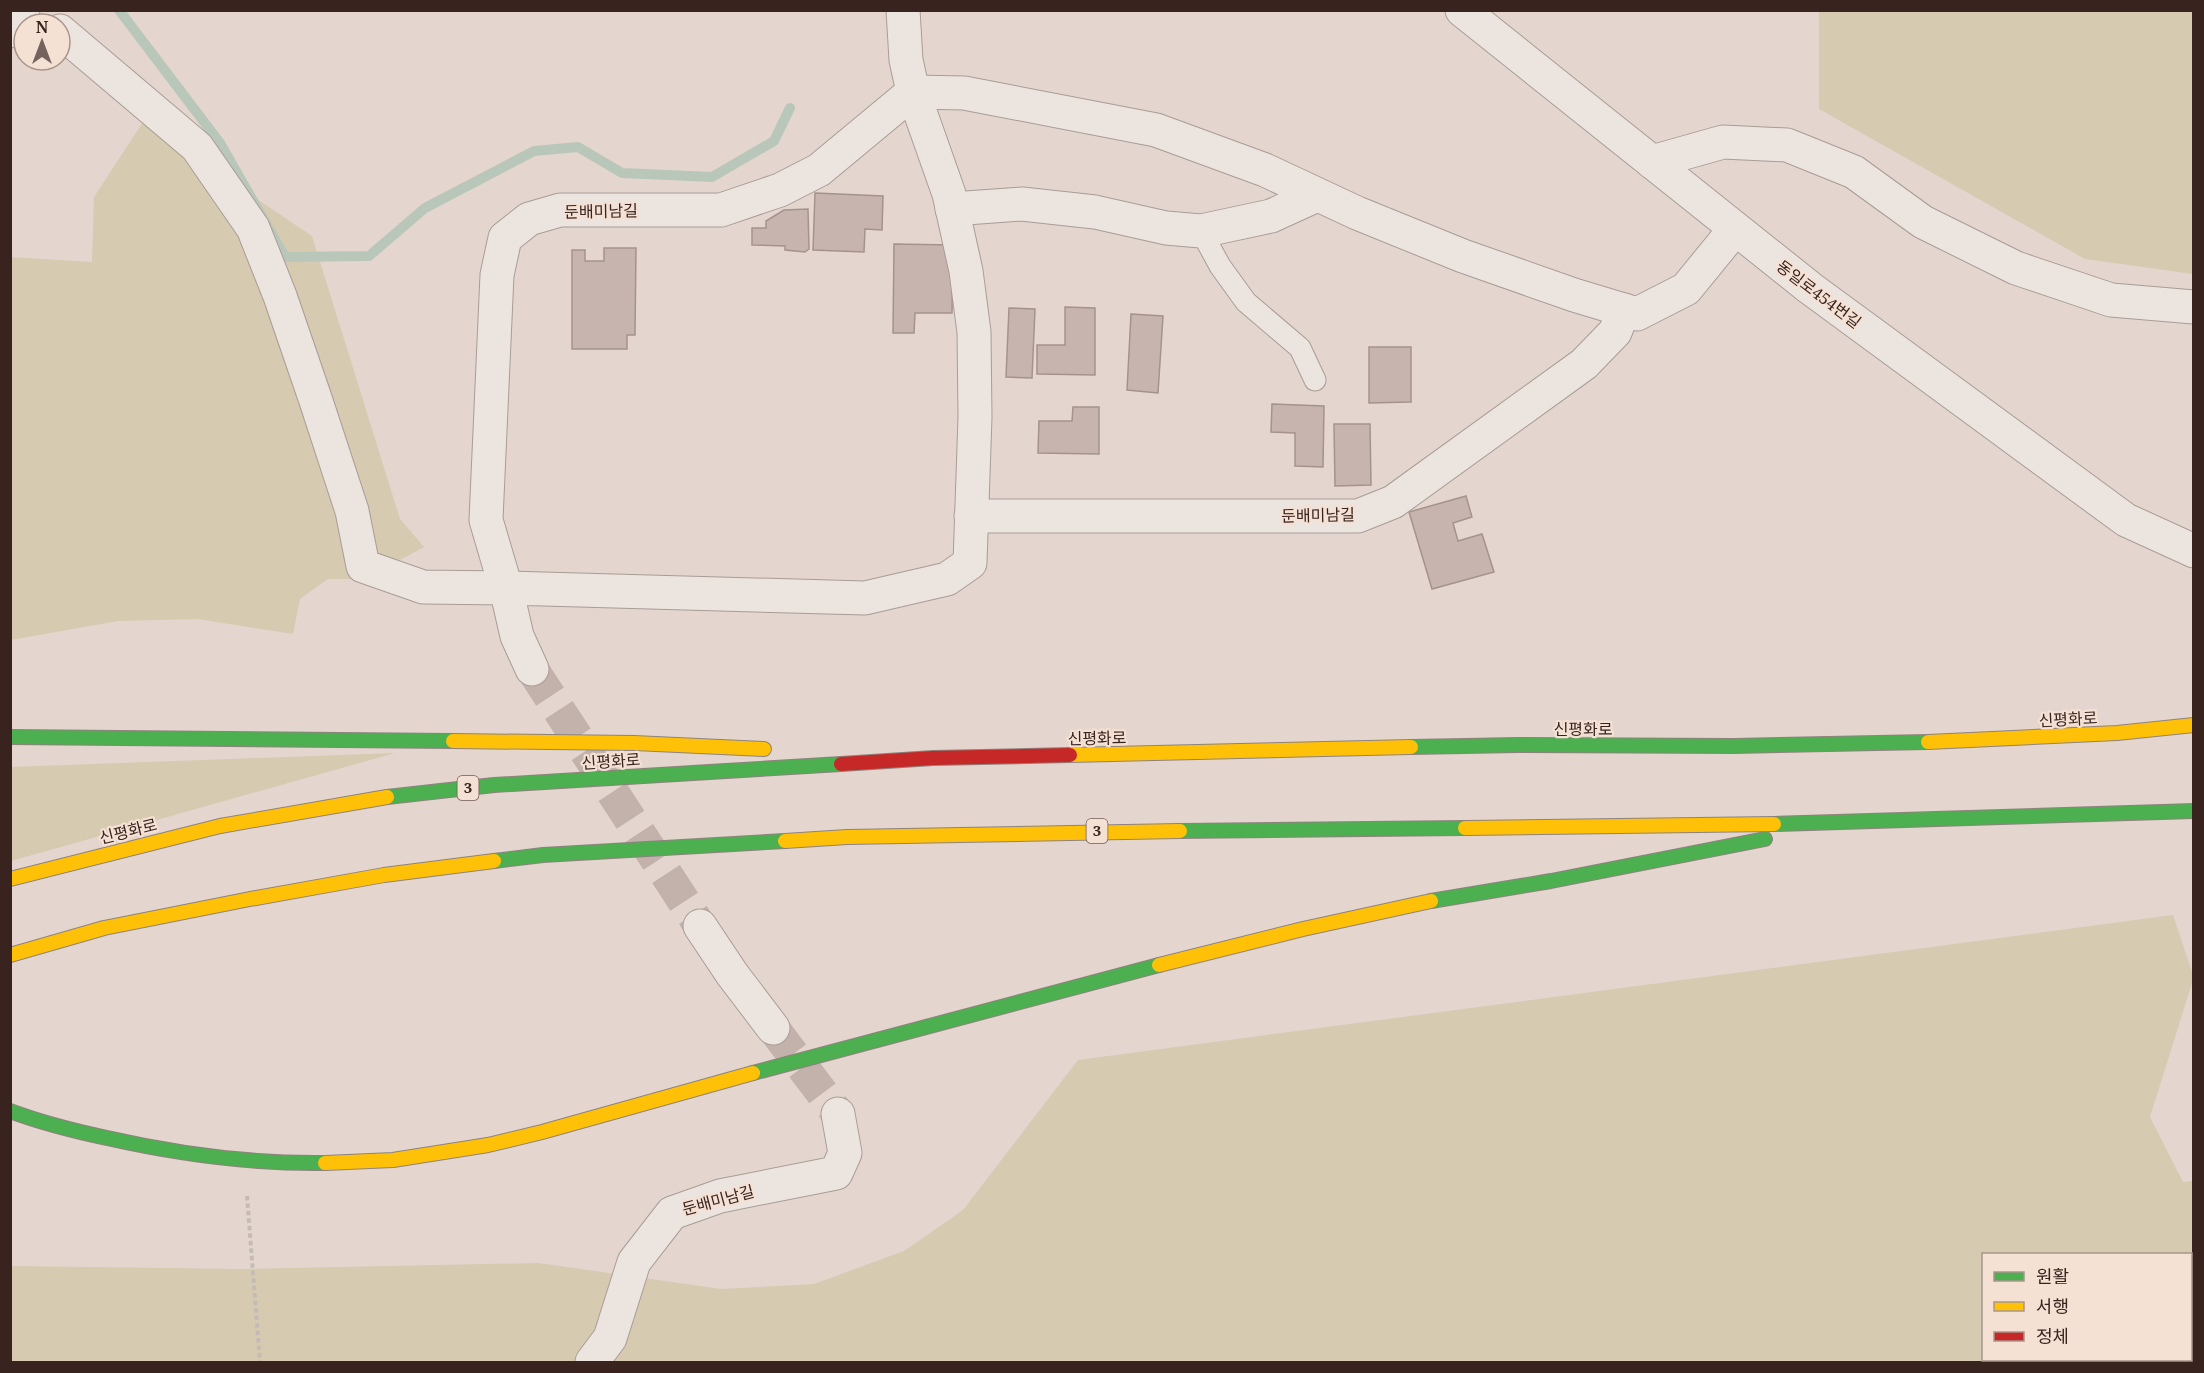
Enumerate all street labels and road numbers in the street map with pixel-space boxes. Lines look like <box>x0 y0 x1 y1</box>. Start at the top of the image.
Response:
street label: 둔배미남길 <box>564 199 638 223</box>
street label: 동일로454번길 <box>1772 255 1866 333</box>
street label: 둔배미남길 <box>1281 503 1355 527</box>
street label: 신평화로 <box>2038 706 2098 732</box>
street label: 신평화로 <box>1554 718 1613 740</box>
street label: 신평화로 <box>1067 726 1127 750</box>
street label: 신평화로 <box>581 748 641 774</box>
road number: 3 <box>458 776 478 800</box>
street label: 신평화로 <box>97 813 159 849</box>
road number: 3 <box>1086 819 1108 843</box>
street label: 둔배미남길 <box>680 1180 756 1220</box>

